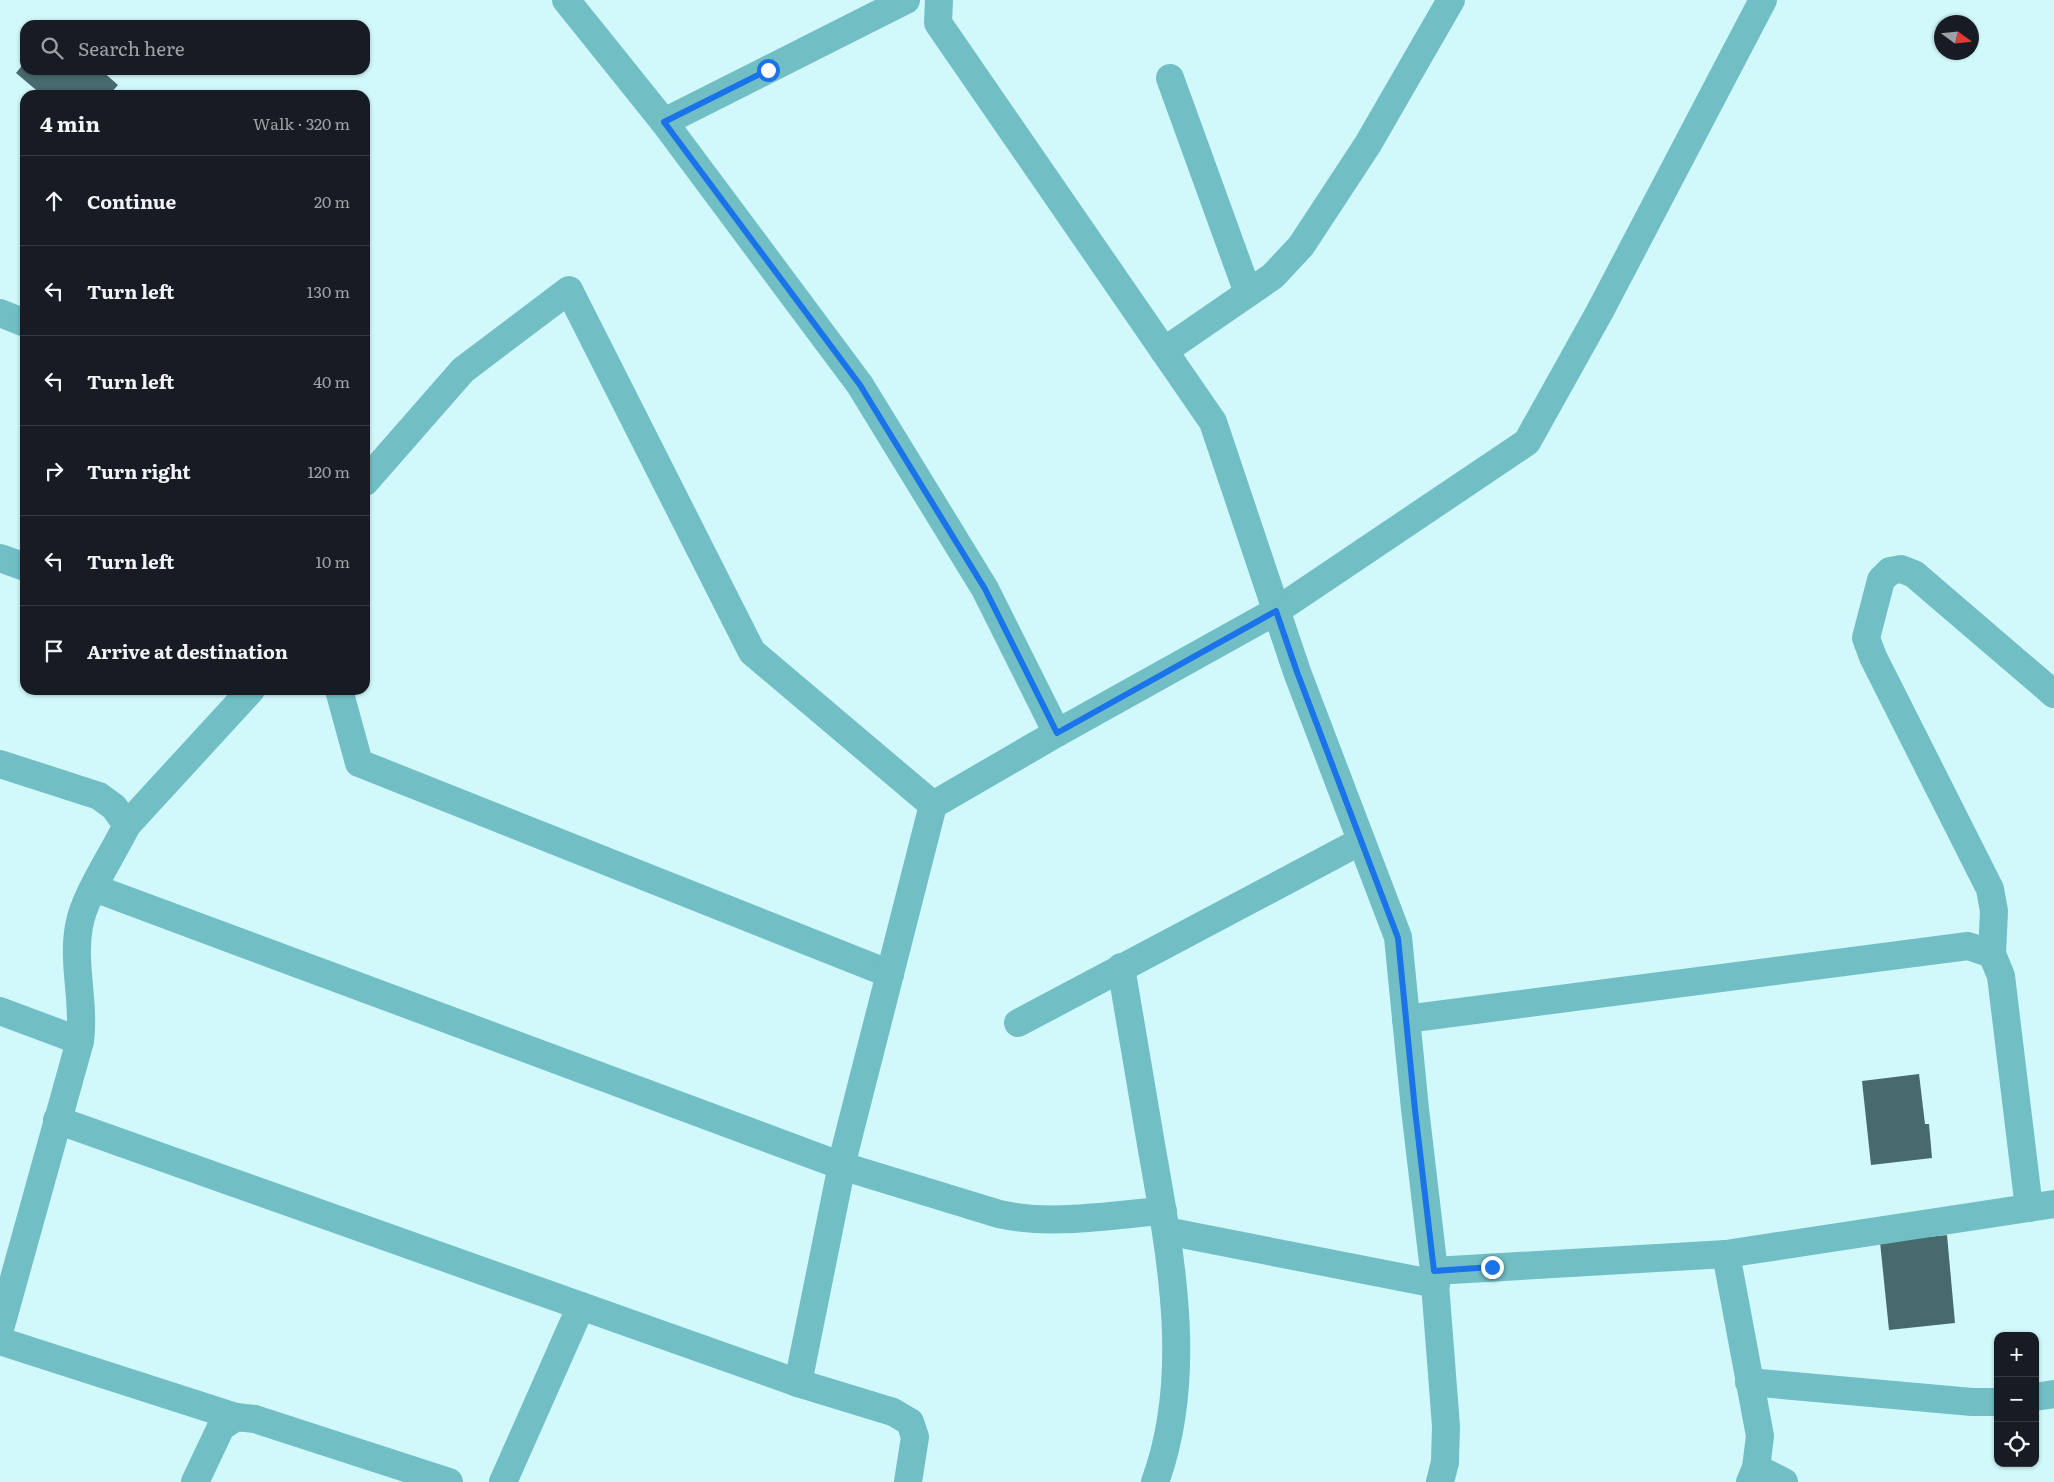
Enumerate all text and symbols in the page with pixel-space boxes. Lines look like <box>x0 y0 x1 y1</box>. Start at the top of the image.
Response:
north arrow <box>1934 15 1979 60</box>
search box <box>20 20 370 75</box>
icon: search <box>38 34 66 62</box>
text: Search here <box>78 34 185 62</box>
route start <box>757 59 780 82</box>
text: 4 min <box>40 107 100 138</box>
text: Walk · 320 m <box>253 111 350 135</box>
icon: ahead <box>40 187 68 215</box>
text: Continue <box>87 187 176 215</box>
text: 20 m <box>314 189 350 213</box>
icon: left <box>40 277 68 305</box>
text: Turn left <box>87 277 174 305</box>
text: 130 m <box>307 279 350 303</box>
icon: left <box>40 367 68 395</box>
text: Turn left <box>87 367 174 395</box>
text: 40 m <box>313 369 350 393</box>
icon: right <box>40 457 68 485</box>
text: Turn right <box>87 457 191 485</box>
text: 120 m <box>307 459 350 483</box>
icon: left <box>40 547 68 575</box>
text: Turn left <box>87 547 174 575</box>
text: 10 m <box>316 549 350 573</box>
icon: arrive <box>40 637 68 665</box>
text: Arrive at destination <box>87 637 288 665</box>
route end <box>1481 1256 1504 1279</box>
map controls <box>1994 1332 2039 1467</box>
button: + <box>1994 1332 2039 1377</box>
button: − <box>1994 1377 2039 1422</box>
button: locate <box>1994 1422 2039 1467</box>

